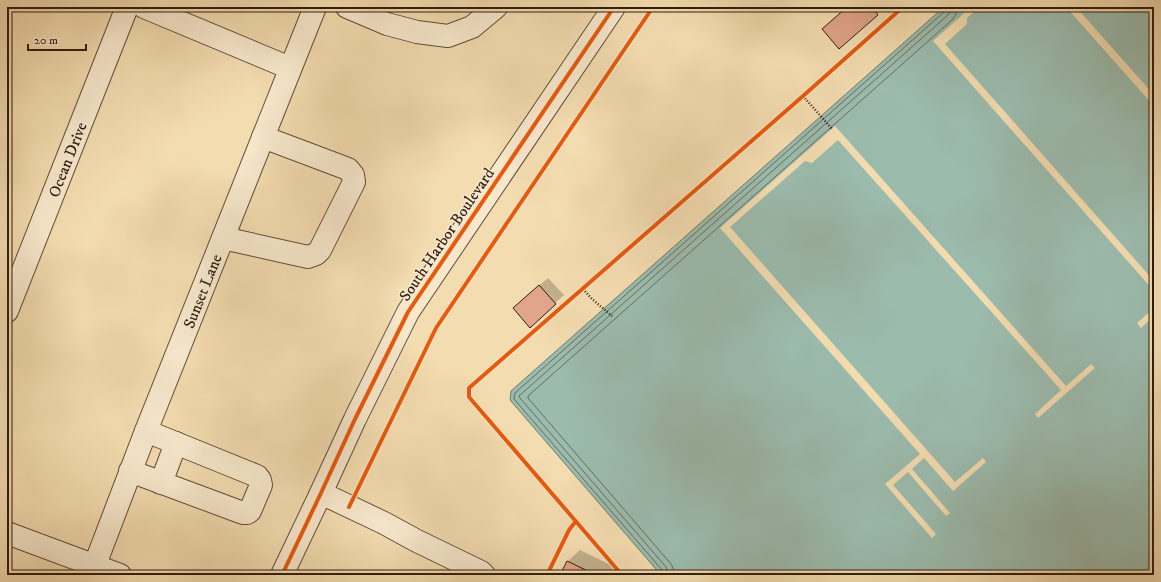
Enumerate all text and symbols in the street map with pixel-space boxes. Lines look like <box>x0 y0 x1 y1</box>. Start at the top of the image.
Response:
scale bar <box>28 26 86 52</box>
text: 20 m <box>34 33 58 48</box>
street label: Ocean Drive <box>44 119 92 200</box>
street label: South Harbor Boulevard <box>395 164 499 305</box>
street label: Sunset Lane <box>179 251 227 331</box>

